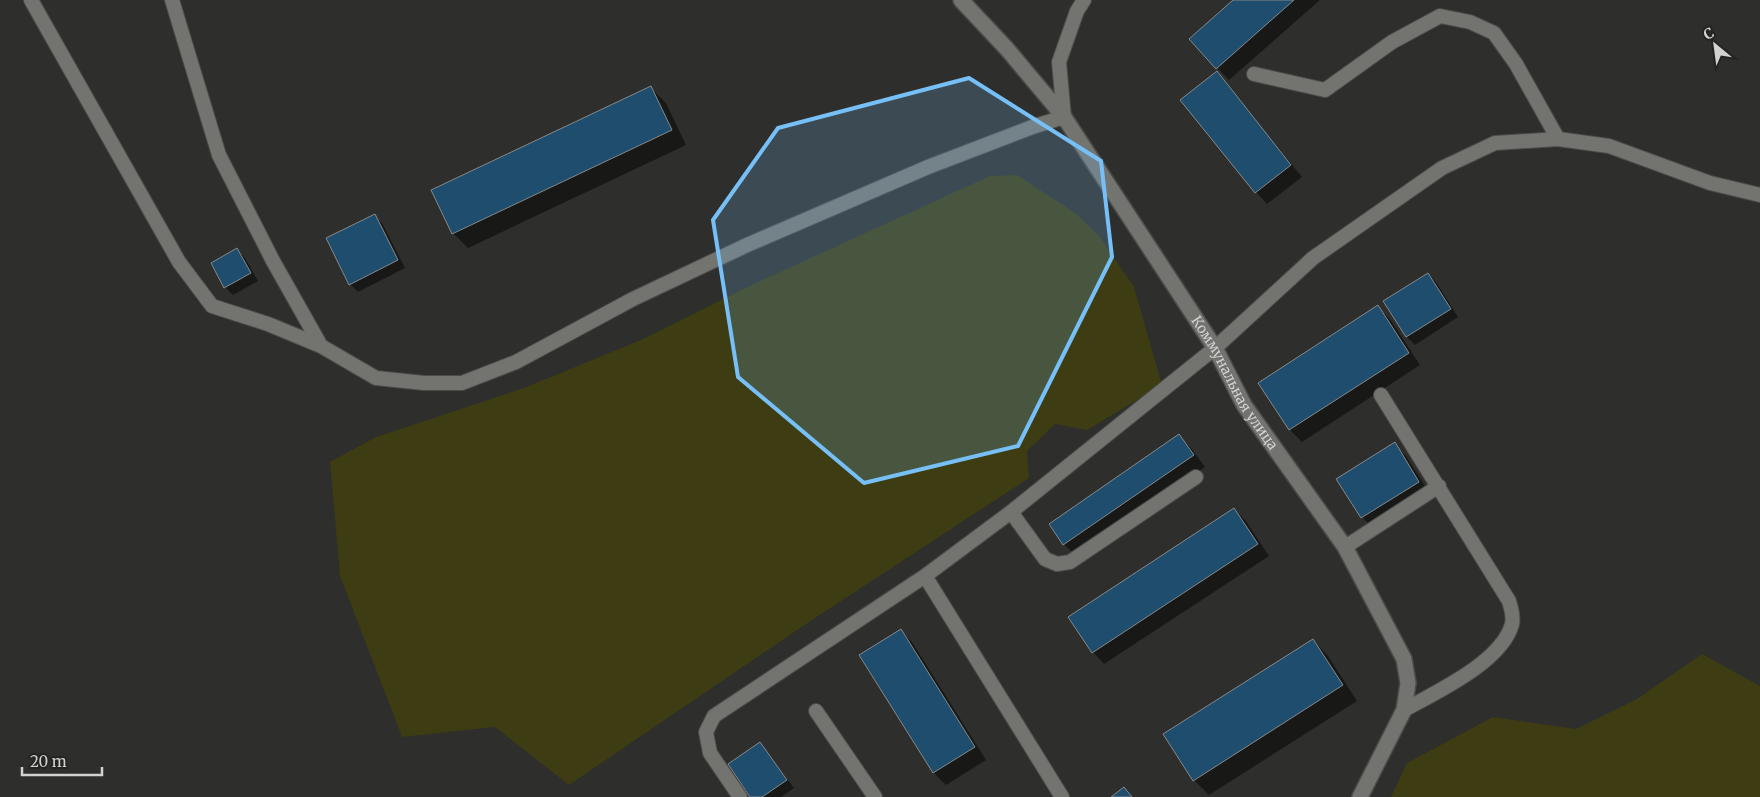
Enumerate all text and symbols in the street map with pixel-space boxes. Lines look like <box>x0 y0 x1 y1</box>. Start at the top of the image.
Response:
north arrow <box>1690 20 1740 70</box>
text: С <box>1700 24 1717 44</box>
street label: Коммунальная улица <box>1187 312 1282 454</box>
scale bar <box>22 744 102 776</box>
text: 20 m <box>30 752 67 771</box>

